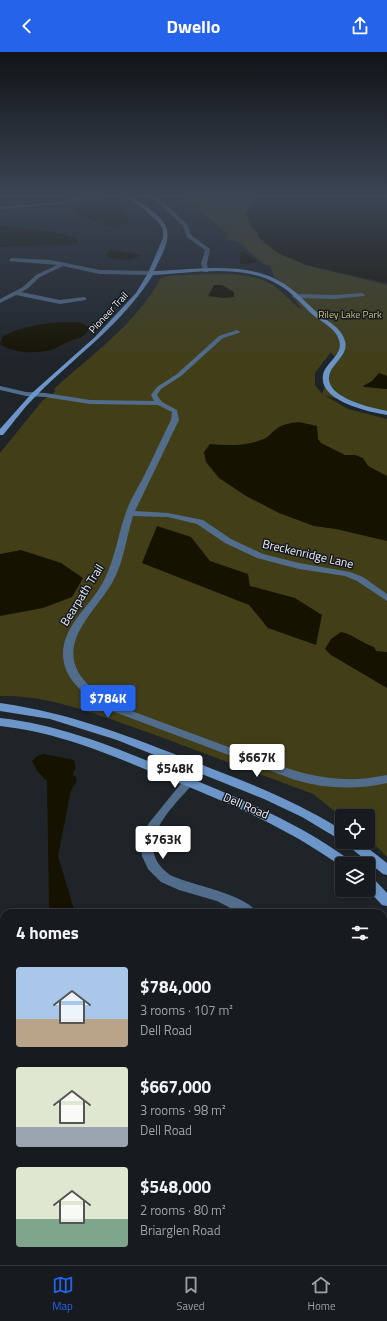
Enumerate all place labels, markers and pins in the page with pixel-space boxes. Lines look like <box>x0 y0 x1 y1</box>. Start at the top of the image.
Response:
pin: $784K <box>80 685 136 719</box>
pin: $667K <box>229 744 285 778</box>
pin: $548K <box>147 755 203 789</box>
pin: $763K <box>135 826 191 860</box>

